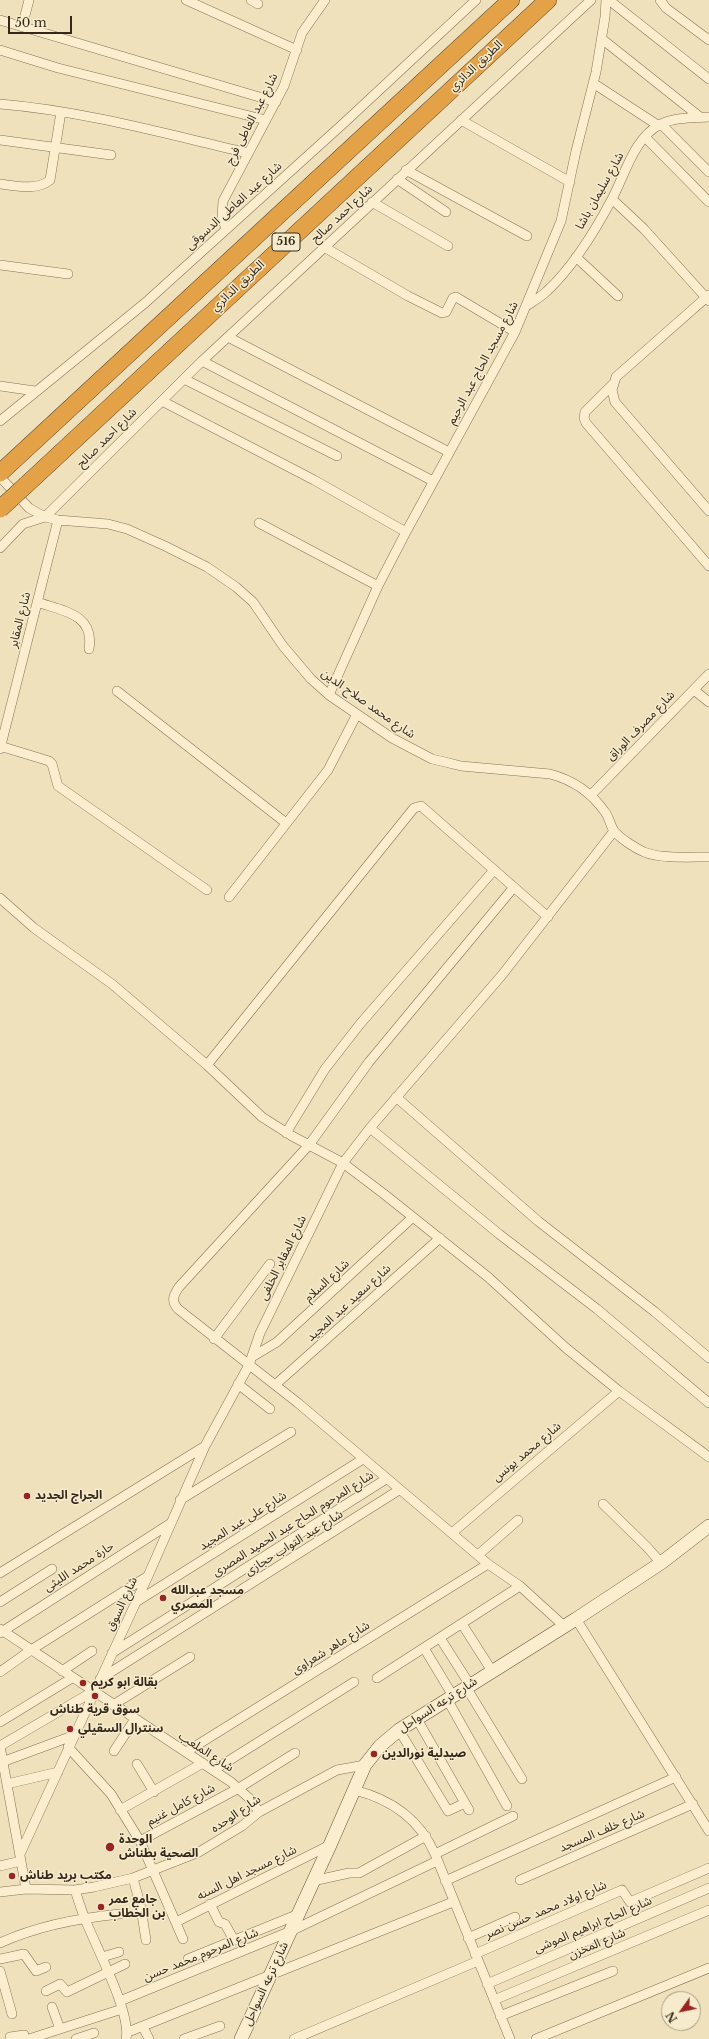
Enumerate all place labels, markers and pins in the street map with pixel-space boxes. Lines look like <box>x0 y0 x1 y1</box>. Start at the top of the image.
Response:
place label: الجراج الجديد <box>35 1489 102 1503</box>
marker: الجراج الجديد <box>22 1491 32 1501</box>
place label: مسجد عبدالله المصري <box>171 1584 244 1612</box>
marker: مسجد عبدالله المصري <box>158 1593 168 1603</box>
place label: بقالة ابو كريم <box>91 1676 158 1690</box>
marker: بقالة ابو كريم <box>78 1678 88 1688</box>
marker: سوق قرية طناش <box>90 1691 100 1701</box>
place label: سوق قرية طناش <box>50 1703 140 1717</box>
place label: سنترال السقيلي <box>78 1722 163 1736</box>
marker: سنترال السقيلي <box>65 1724 75 1734</box>
place label: صيدلية نورالدين <box>382 1747 466 1761</box>
marker: صيدلية نورالدين <box>369 1749 379 1759</box>
place label: الوحدة الصحية بطناش <box>119 1833 198 1861</box>
marker: الوحدة الصحية بطناش <box>104 1841 116 1853</box>
place label: مكتب بريد طناش <box>20 1869 112 1883</box>
marker: مكتب بريد طناش <box>7 1871 17 1881</box>
place label: جامع عمر بن الخطاب <box>109 1893 166 1921</box>
marker: جامع عمر بن الخطاب <box>96 1902 106 1912</box>

